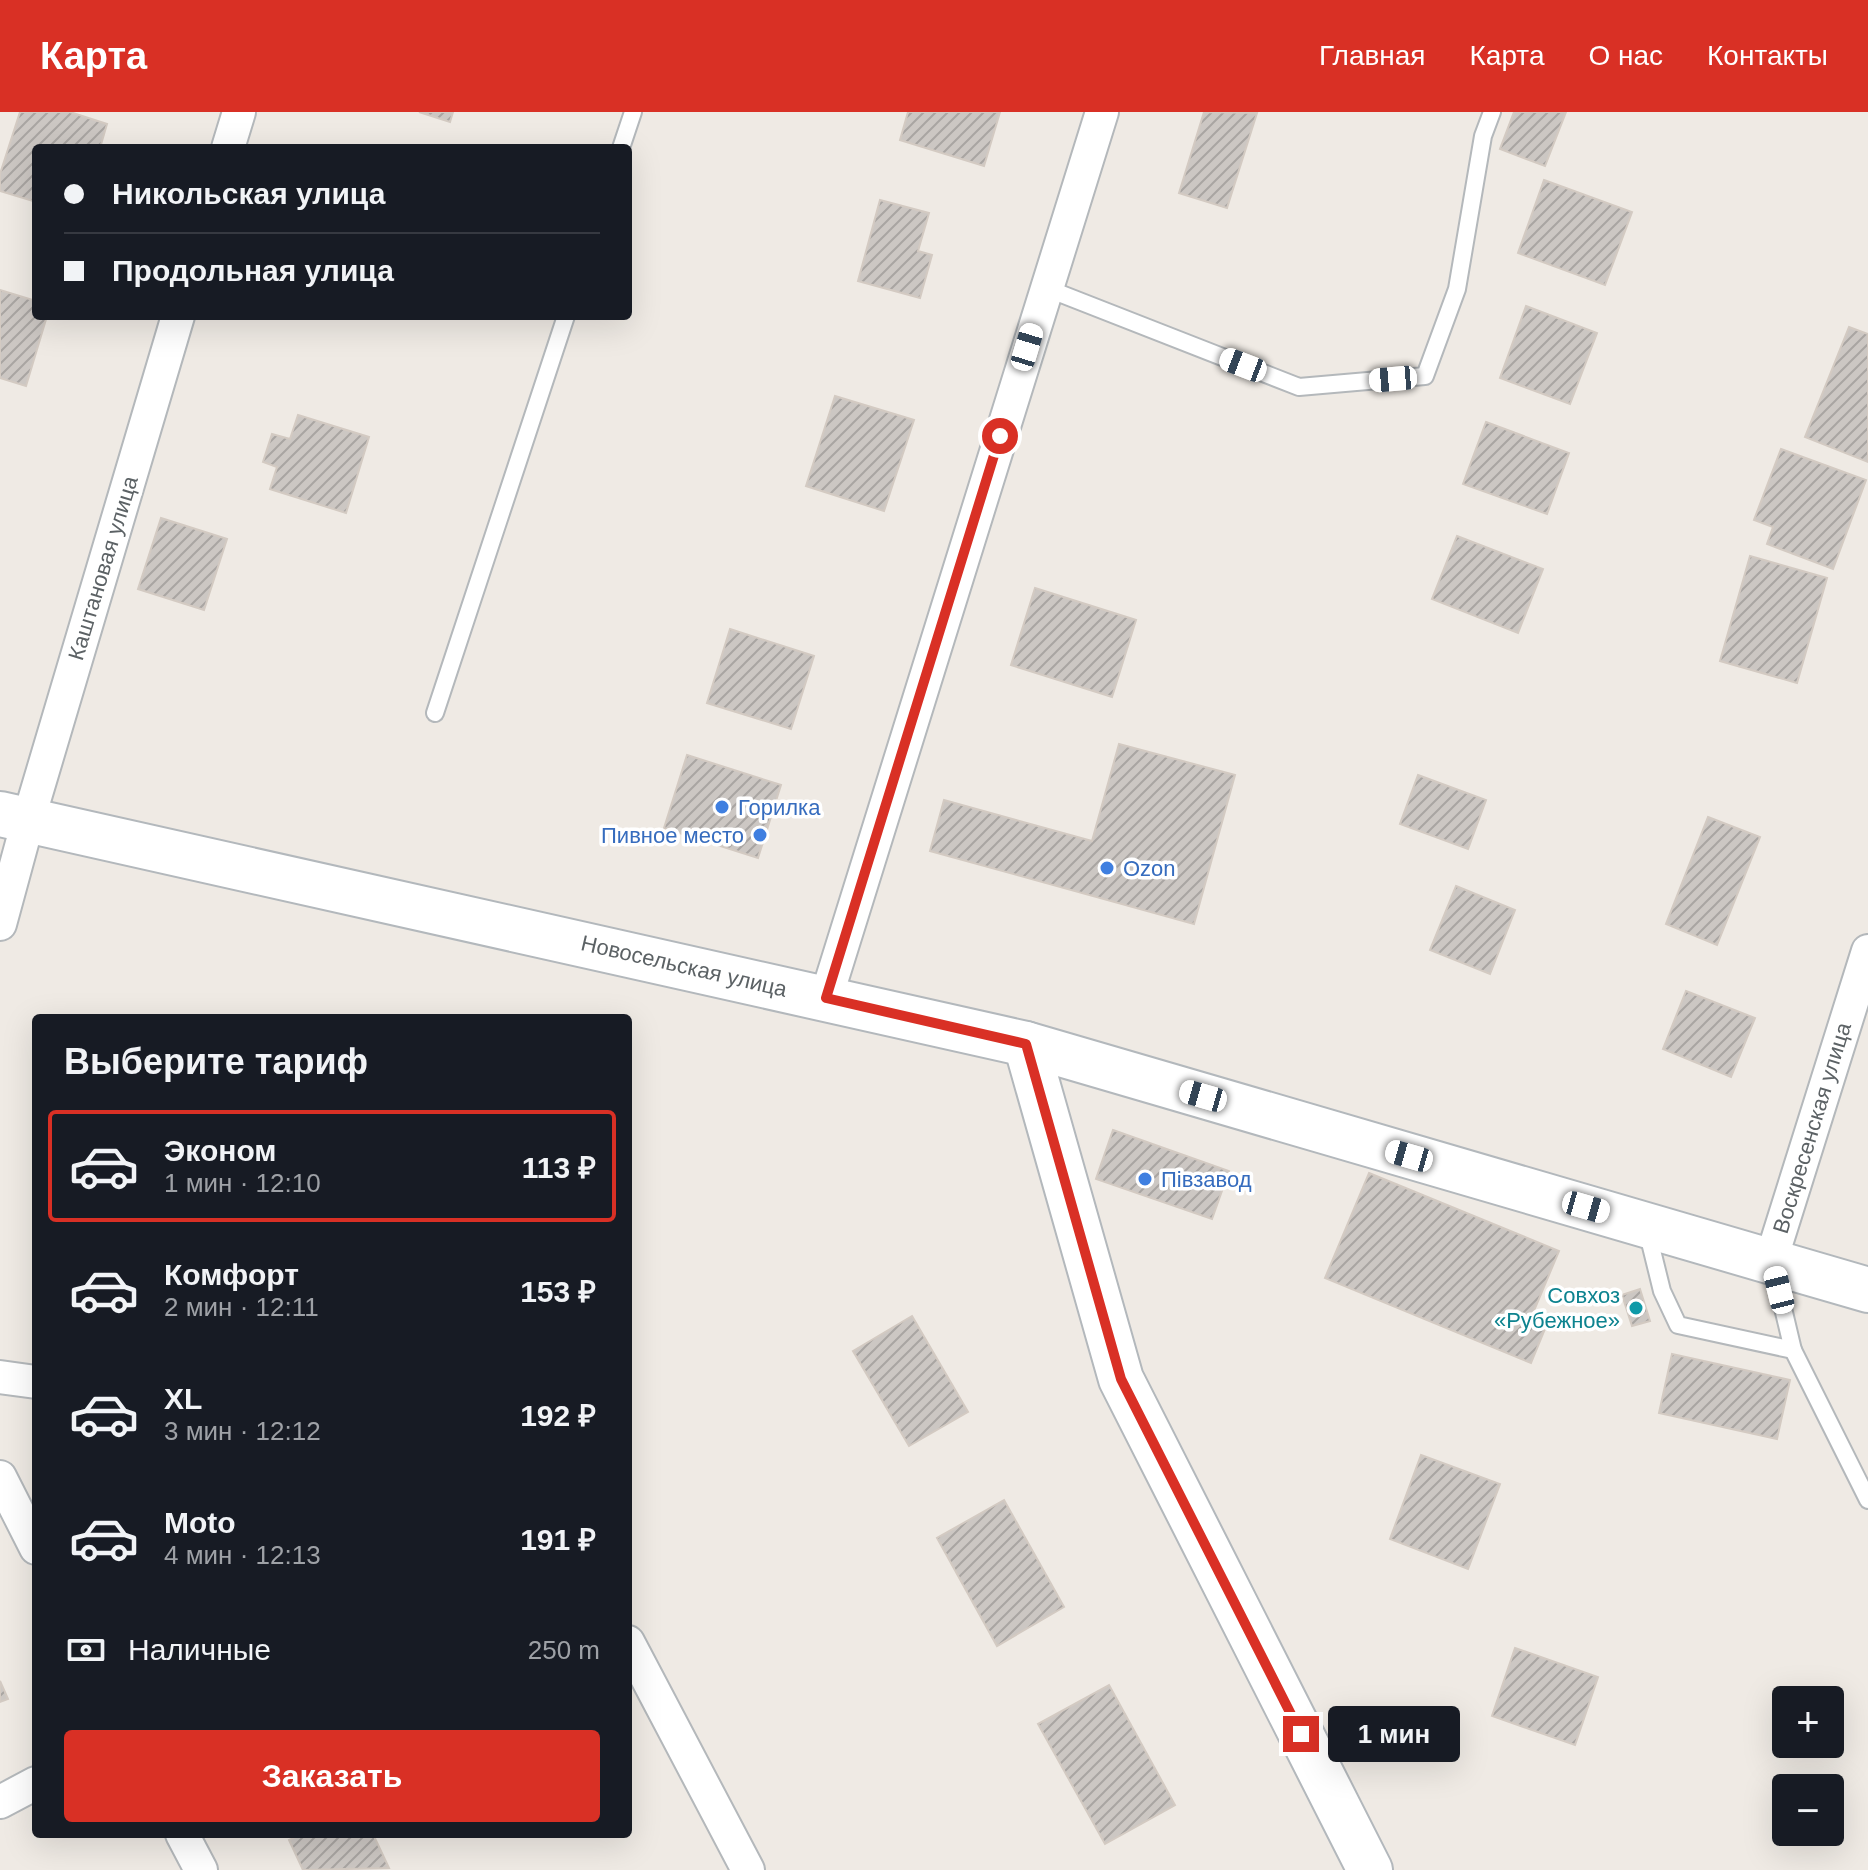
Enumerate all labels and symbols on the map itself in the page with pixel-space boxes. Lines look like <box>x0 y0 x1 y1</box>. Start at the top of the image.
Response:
car <box>1009 321 1045 373</box>
car <box>1216 345 1270 385</box>
car <box>1368 365 1418 393</box>
route start <box>982 418 1018 454</box>
street label: Каштановая улица <box>63 472 143 663</box>
place label: Горилка <box>738 795 821 820</box>
marker: Горилка <box>713 798 731 816</box>
place label: Пивное место <box>601 823 744 848</box>
marker: Пивное место <box>751 826 769 844</box>
place label: Ozon <box>1123 856 1176 881</box>
marker: Ozon <box>1098 859 1116 877</box>
street label: Новосельская улица <box>579 930 790 1002</box>
street label: Воскресенская улица <box>1768 1019 1856 1236</box>
car <box>1177 1078 1229 1114</box>
car <box>1383 1138 1435 1174</box>
place label: Пiвзавод <box>1161 1167 1252 1192</box>
marker: Пiвзавод <box>1136 1170 1154 1188</box>
car <box>1560 1189 1612 1225</box>
car <box>1762 1264 1796 1316</box>
place label: Совхоз «Рубежное» <box>1494 1283 1620 1333</box>
marker: Совхоз «Рубежное» <box>1627 1299 1645 1317</box>
callout: 1 мин <box>1329 1706 1461 1762</box>
route end <box>1283 1716 1319 1752</box>

